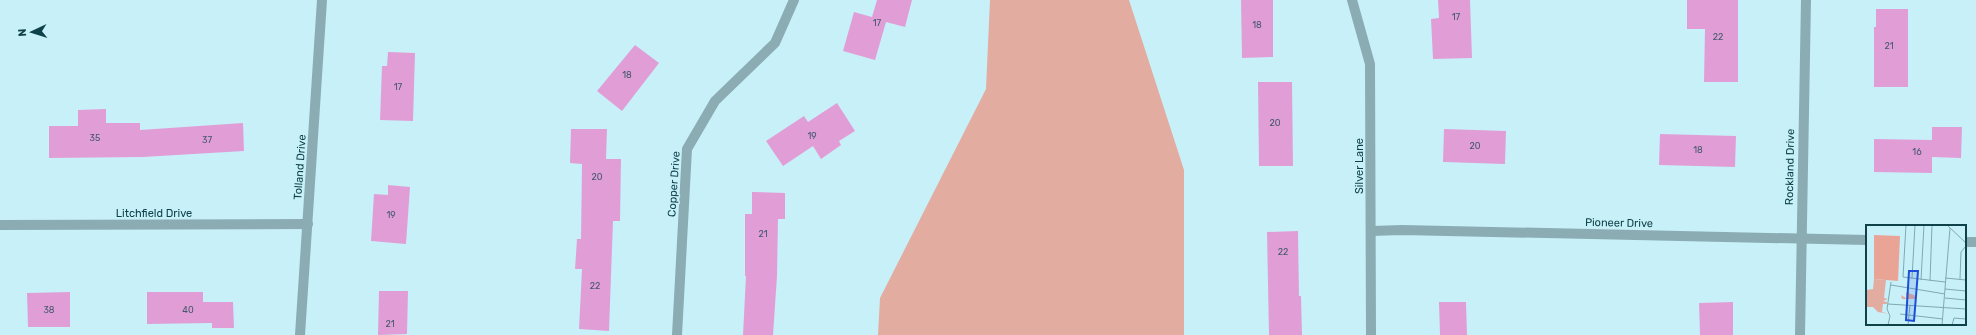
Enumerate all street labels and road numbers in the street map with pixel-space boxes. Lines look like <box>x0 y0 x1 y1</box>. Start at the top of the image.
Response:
street label: Rockland Drive <box>1783 129 1797 205</box>
street label: Tolland Drive <box>291 134 309 200</box>
street label: Silver Lane <box>1353 138 1366 194</box>
street label: Copper Drive <box>665 151 683 217</box>
street label: Litchfield Drive <box>116 207 192 220</box>
street label: Pioneer Drive <box>1585 216 1653 230</box>

